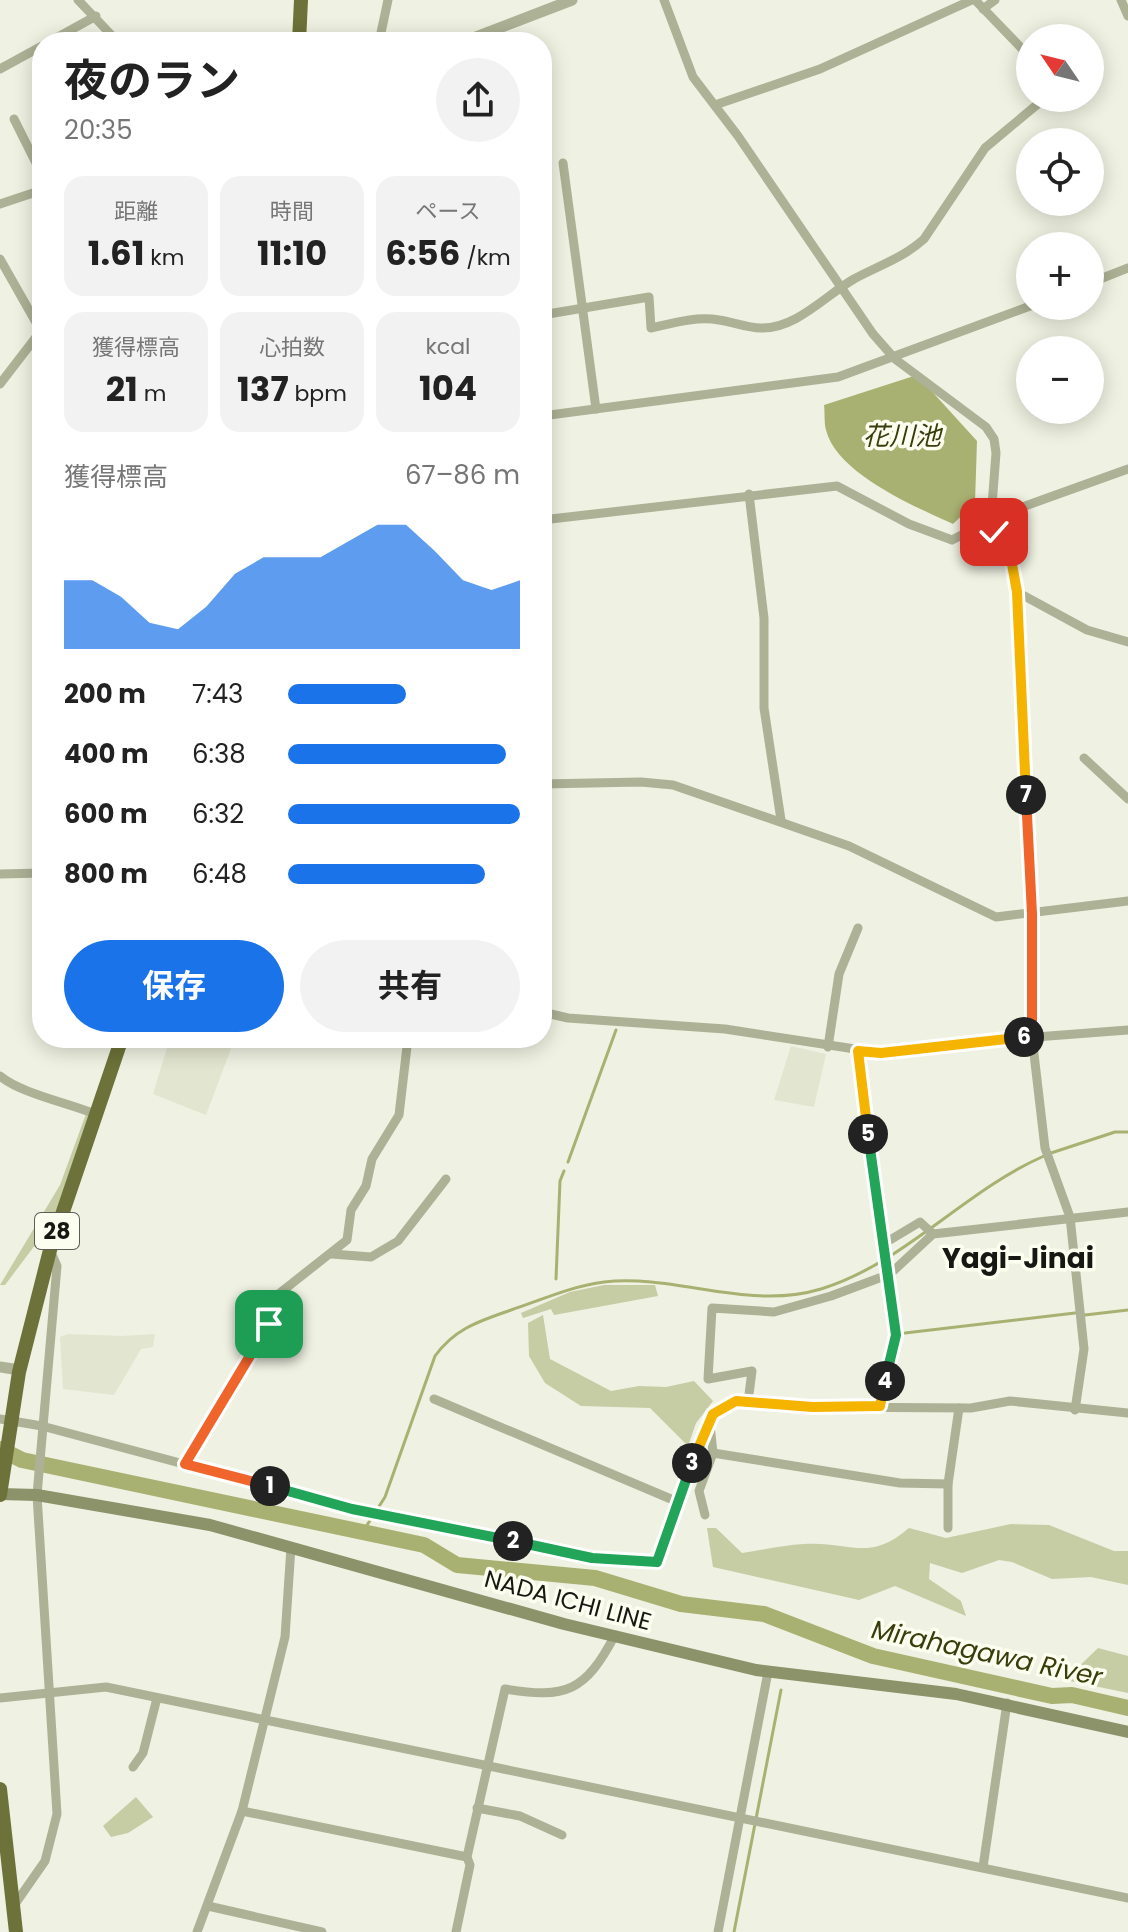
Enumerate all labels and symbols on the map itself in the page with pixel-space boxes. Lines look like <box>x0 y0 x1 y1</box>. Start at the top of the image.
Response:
north arrow <box>1016 24 1104 112</box>
water label: 花川池 <box>863 418 944 454</box>
pin <box>960 498 1028 566</box>
pin: 7 <box>1006 775 1046 815</box>
pin: 6 <box>1004 1017 1044 1057</box>
pin: 5 <box>848 1114 888 1154</box>
road number: 28 <box>35 1213 79 1249</box>
district label: Yagi-Jinai <box>942 1239 1094 1278</box>
pin <box>235 1290 303 1358</box>
pin: 4 <box>865 1361 905 1401</box>
pin: 3 <box>672 1443 712 1483</box>
pin: 1 <box>250 1466 290 1506</box>
pin: 2 <box>493 1521 533 1561</box>
street label: NADA ICHI LINE <box>481 1562 655 1638</box>
water label: Mirahagawa River <box>868 1611 1107 1695</box>

